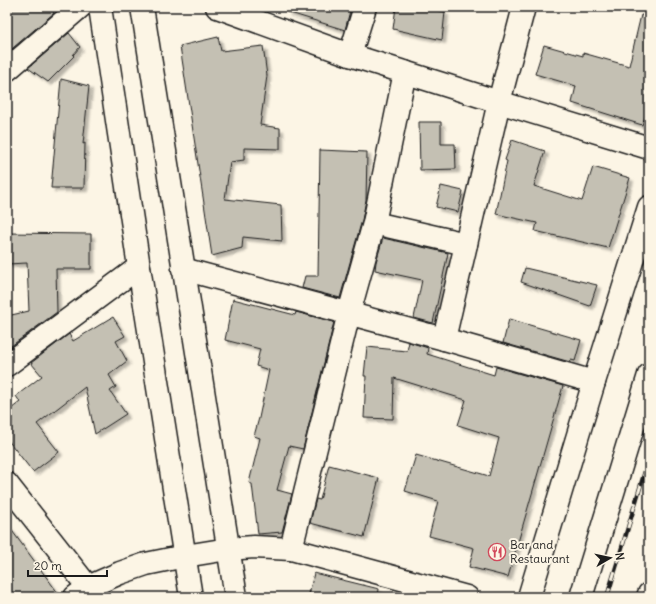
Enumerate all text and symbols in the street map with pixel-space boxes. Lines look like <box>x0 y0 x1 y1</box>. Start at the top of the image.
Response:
place label: Bar and Restaurant <box>510 537 570 566</box>
north arrow <box>590 538 630 578</box>
restaurant icon: Bar and Restaurant <box>487 542 507 562</box>
scale bar <box>28 552 107 578</box>
text: N <box>612 552 627 561</box>
text: 20 m <box>34 558 62 573</box>

